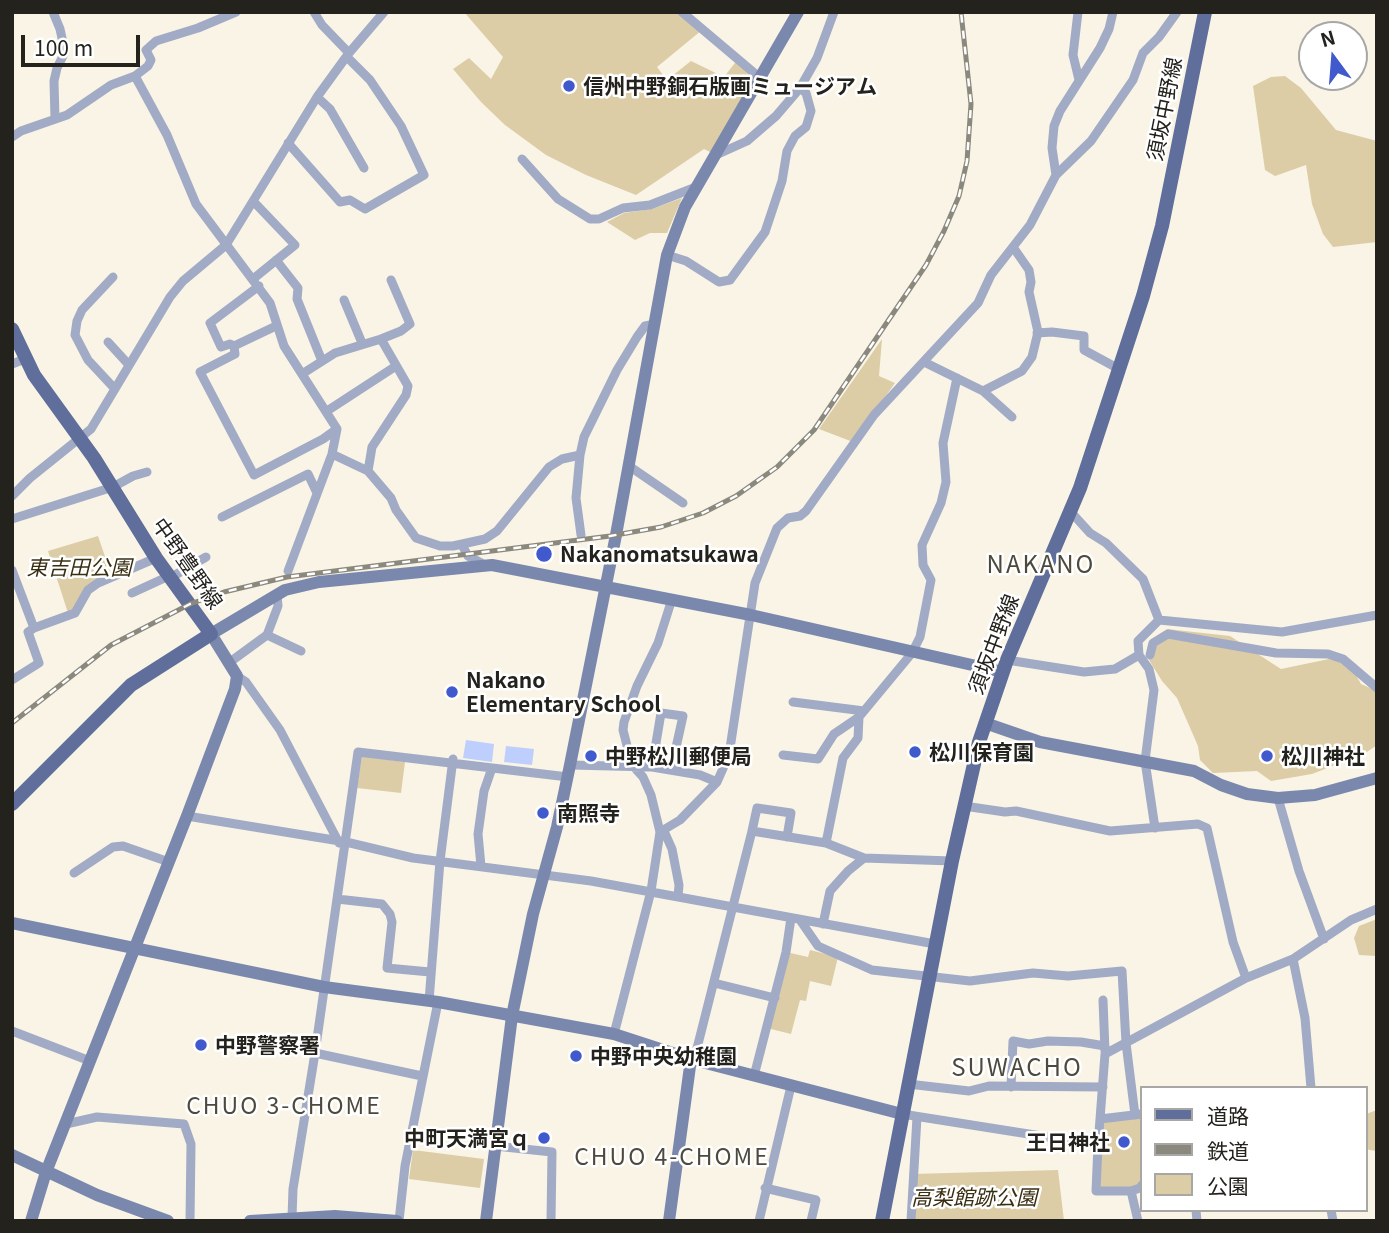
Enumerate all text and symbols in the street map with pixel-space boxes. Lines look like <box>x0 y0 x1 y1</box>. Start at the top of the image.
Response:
scale bar <box>24 21 144 65</box>
north arrow <box>1298 21 1368 91</box>
text: N <box>1317 22 1338 52</box>
text: 100 m <box>34 32 93 62</box>
street label: 須坂中野線 <box>1142 55 1186 163</box>
place label: 信州中野銅石版画ミュージアム <box>583 73 877 99</box>
marker: 信州中野銅石版画ミュージアム <box>561 78 577 94</box>
street label: 中野豊野線 <box>148 513 228 613</box>
place label: Nakanomatsukawa <box>560 541 759 567</box>
marker: Nakanomatsukawa <box>534 544 554 564</box>
district label: NAKANO <box>987 550 1095 578</box>
park label: 東吉田公園 <box>27 554 131 580</box>
street label: 須坂中野線 <box>962 590 1024 698</box>
place label: Nakano Elementary School <box>466 667 661 717</box>
marker: Nakano Elementary School <box>444 684 460 700</box>
place label: 松川保育園 <box>929 739 1034 765</box>
place label: 中野松川郵便局 <box>605 743 752 769</box>
place label: 松川神社 <box>1281 743 1365 769</box>
marker: 松川保育園 <box>907 744 923 760</box>
marker: 中野松川郵便局 <box>583 748 599 764</box>
marker: 松川神社 <box>1259 748 1275 764</box>
place label: 南照寺 <box>557 800 620 826</box>
marker: 南照寺 <box>535 805 551 821</box>
place label: 中野警察署 <box>215 1032 320 1058</box>
marker: 中野警察署 <box>193 1037 209 1053</box>
place label: 中野中央幼稚園 <box>590 1043 737 1069</box>
marker: 中野中央幼稚園 <box>568 1048 584 1064</box>
district label: SUWACHO <box>952 1053 1082 1081</box>
legend <box>1140 1086 1368 1212</box>
district label: CHUO 3-CHOME <box>188 1091 380 1119</box>
text: 道路 <box>1207 1100 1249 1130</box>
place label: 中町天満宮ｑ <box>404 1125 530 1151</box>
place label: 王日神社 <box>1026 1129 1110 1155</box>
marker: 中町天満宮ｑ <box>536 1130 552 1146</box>
marker: 王日神社 <box>1116 1134 1132 1150</box>
text: 鉄道 <box>1207 1135 1249 1165</box>
district label: CHUO 4-CHOME <box>576 1142 768 1170</box>
text: 公園 <box>1207 1170 1249 1200</box>
park label: 高梨館跡公園 <box>911 1184 1037 1210</box>

